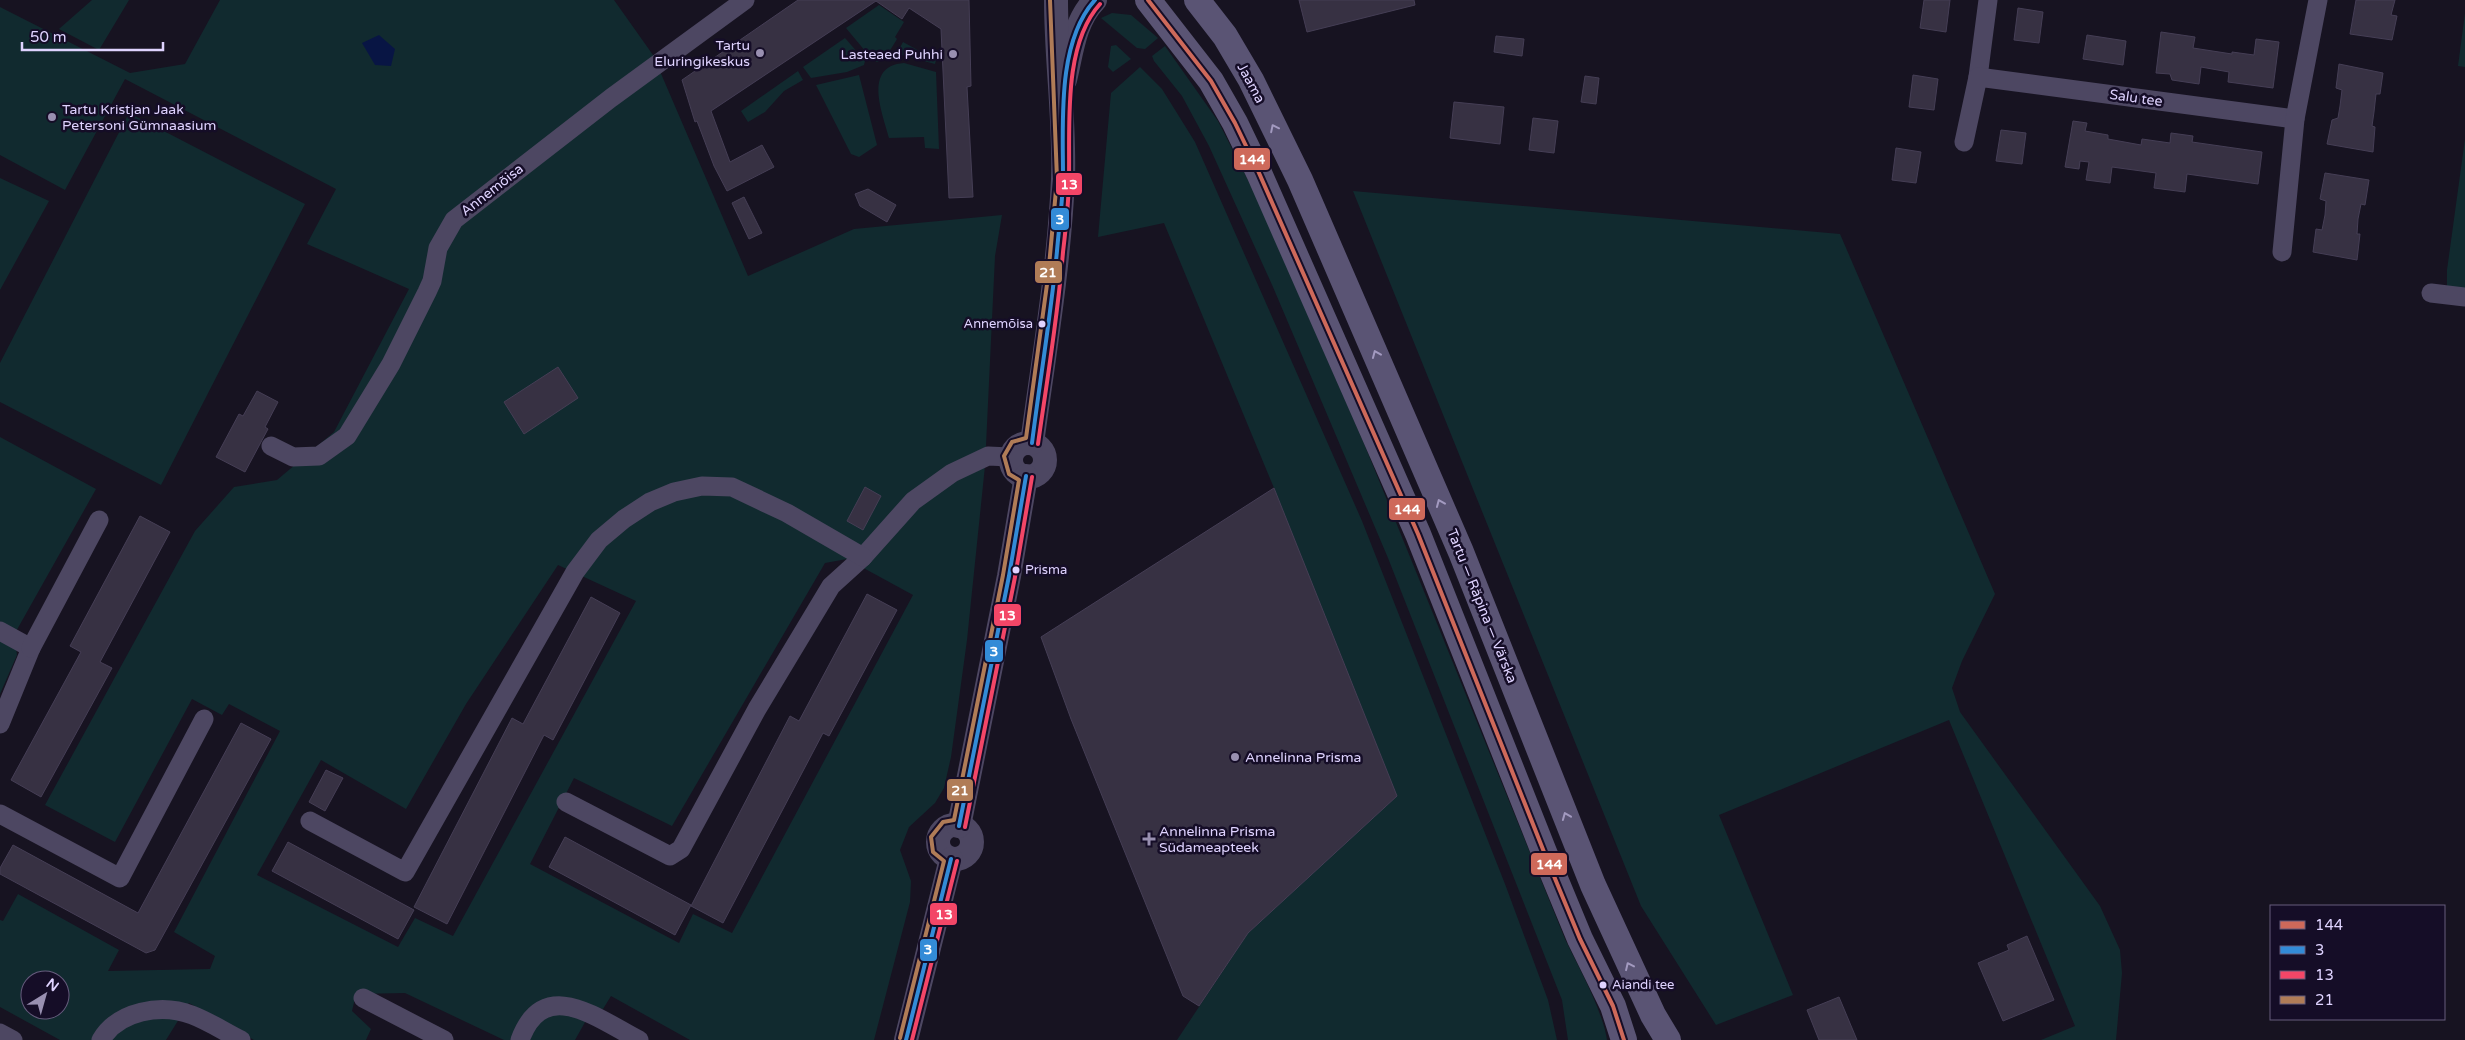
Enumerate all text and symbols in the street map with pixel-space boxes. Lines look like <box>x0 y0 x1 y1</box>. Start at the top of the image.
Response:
scale bar <box>22 20 164 52</box>
text: 50 m <box>30 28 67 46</box>
place label: Tartu Eluringikeskus <box>654 37 750 70</box>
place label: Lasteaed Puhhi <box>841 46 943 63</box>
marker: Tartu Eluringikeskus <box>754 47 766 59</box>
marker: Lasteaed Puhhi <box>947 48 959 60</box>
street label: Jaama <box>1233 60 1269 106</box>
street label: Salu tee <box>2108 86 2164 110</box>
place label: Tartu Kristjan Jaak Petersoni Gümnaasium <box>62 101 216 134</box>
marker: Tartu Kristjan Jaak Petersoni Gümnaasium <box>46 111 58 123</box>
one-way arrow <box>1270 124 1280 133</box>
line badge: 144 <box>1233 147 1271 171</box>
text: 144 <box>1239 151 1265 168</box>
street label: Annemõisa <box>457 160 527 220</box>
line badge: 13 <box>1055 172 1083 196</box>
text: 13 <box>1060 176 1078 193</box>
line badge: 3 <box>1050 207 1070 231</box>
text: 3 <box>1056 211 1065 228</box>
line badge: 21 <box>1034 260 1063 284</box>
text: 21 <box>1039 264 1057 281</box>
place label: Annemõisa <box>964 316 1033 332</box>
marker: Annemõisa <box>1037 319 1047 329</box>
one-way arrow <box>1372 350 1383 359</box>
line badge: 144 <box>1388 497 1426 521</box>
one-way arrow <box>1436 499 1447 508</box>
text: 144 <box>1394 501 1420 518</box>
street label: Tartu — Räpina — Värska <box>1443 526 1521 686</box>
place label: Prisma <box>1025 562 1067 578</box>
marker: Prisma <box>1011 565 1021 575</box>
line badge: 13 <box>993 603 1022 627</box>
text: 13 <box>998 607 1016 624</box>
line badge: 3 <box>984 639 1004 663</box>
text: 3 <box>990 643 999 660</box>
place label: Annelinna Prisma <box>1245 749 1361 766</box>
marker: Annelinna Prisma <box>1229 751 1241 763</box>
line badge: 21 <box>946 778 974 802</box>
text: 21 <box>951 782 969 799</box>
one-way arrow <box>1562 813 1572 821</box>
place label: Annelinna Prisma Südameapteek <box>1159 823 1275 856</box>
marker: Annelinna Prisma Südameapteek <box>1143 833 1155 845</box>
line badge: 144 <box>1530 852 1568 876</box>
text: 144 <box>1536 856 1562 873</box>
line badge: 13 <box>929 902 958 926</box>
legend <box>2270 905 2445 1020</box>
text: 13 <box>935 906 953 923</box>
text: 144 <box>2315 916 2343 934</box>
line badge: 3 <box>919 938 938 962</box>
text: 3 <box>924 941 933 958</box>
text: 3 <box>2315 941 2324 959</box>
one-way arrow <box>1625 962 1636 971</box>
text: 13 <box>2315 966 2334 984</box>
north arrow <box>20 970 70 1020</box>
text: N <box>43 975 62 995</box>
place label: Aiandi tee <box>1612 977 1674 993</box>
marker: Aiandi tee <box>1598 980 1608 990</box>
text: 21 <box>2315 991 2334 1009</box>

